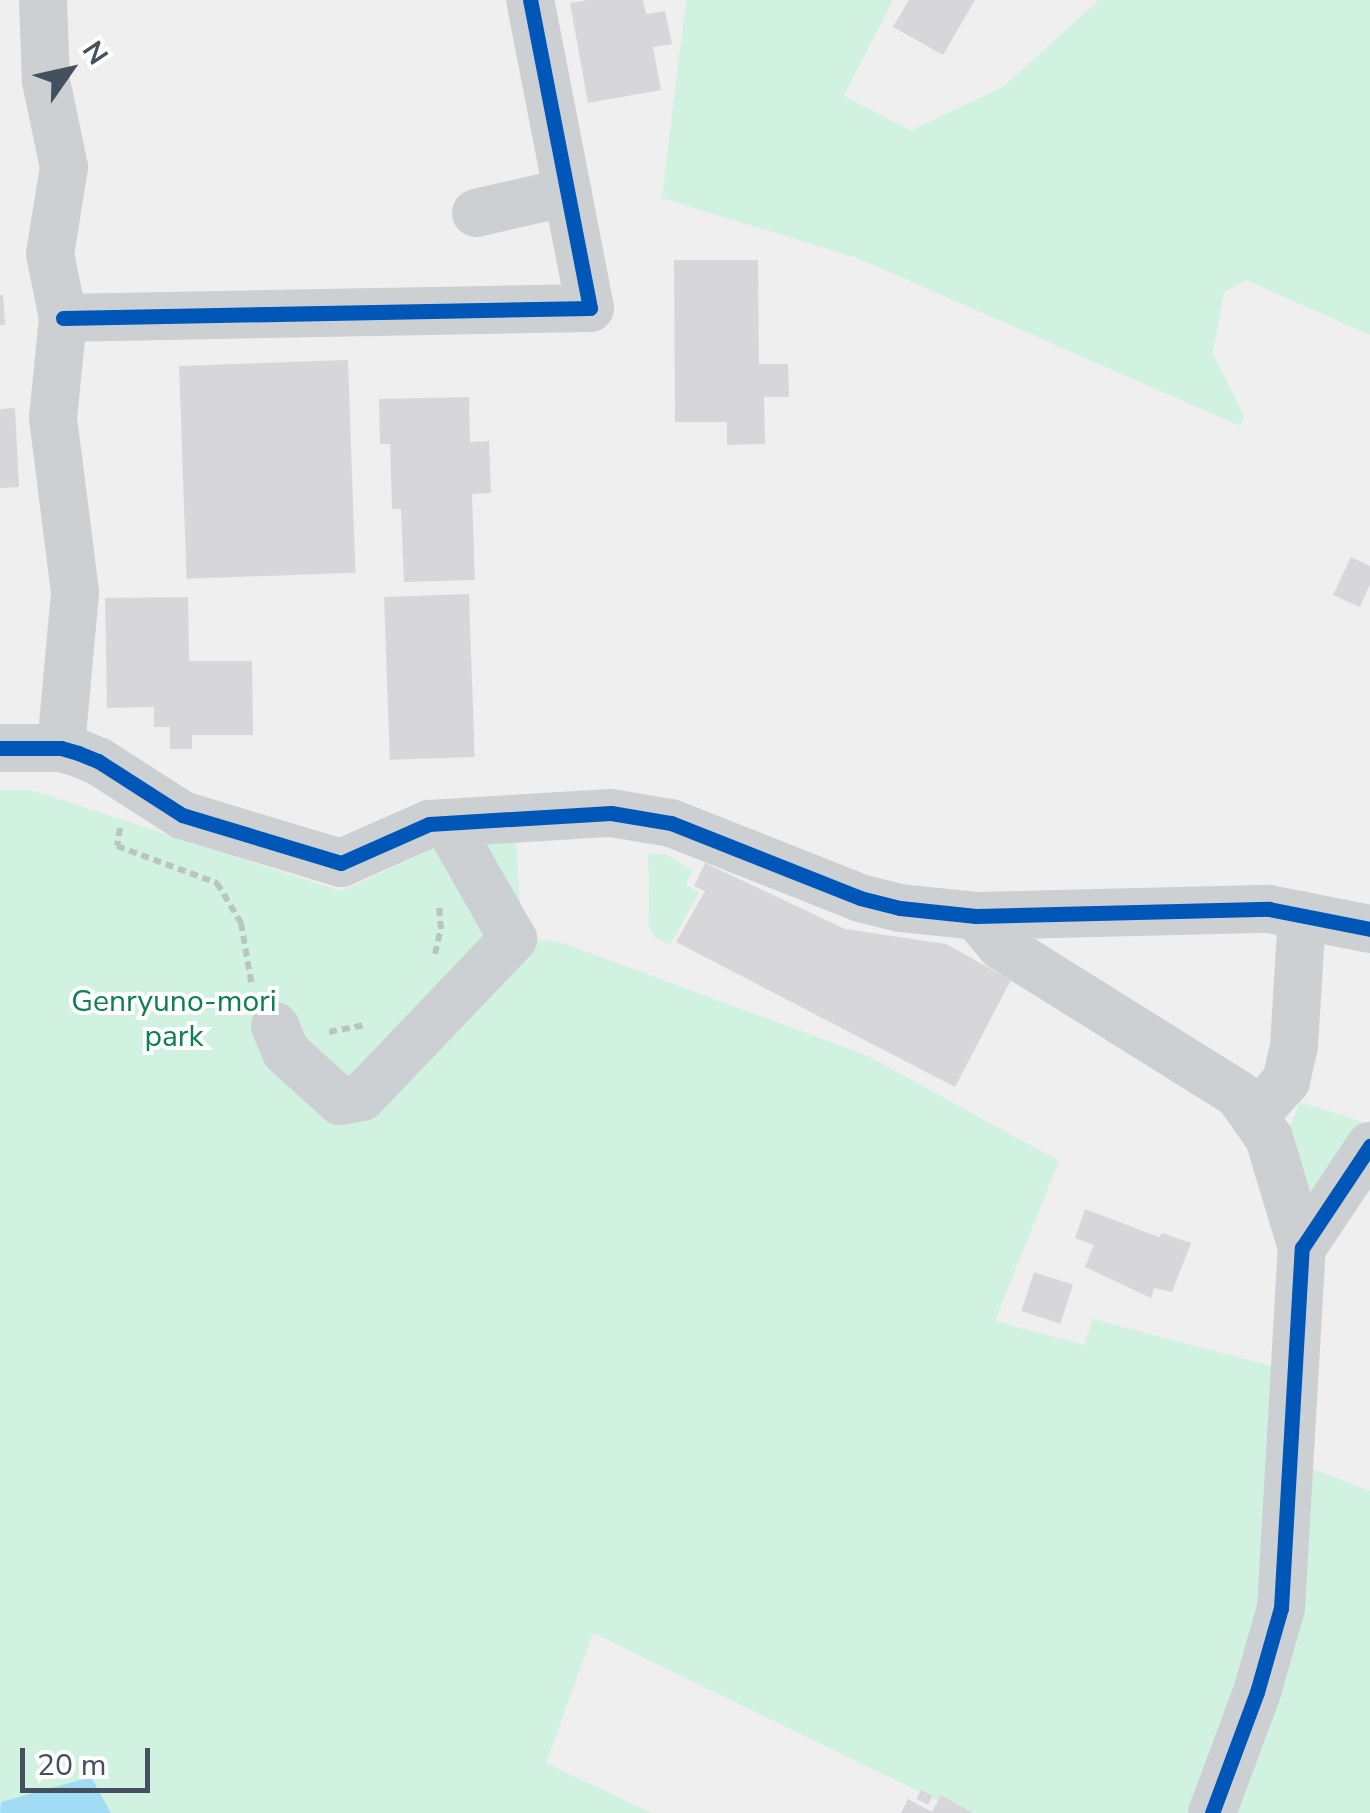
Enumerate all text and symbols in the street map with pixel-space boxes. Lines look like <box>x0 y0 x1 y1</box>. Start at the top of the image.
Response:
north arrow <box>20 20 120 120</box>
text: N <box>73 34 116 73</box>
park label: Genryuno-mori park <box>71 984 277 1054</box>
scale bar <box>25 1728 155 1790</box>
text: 20 m <box>37 1745 106 1786</box>

